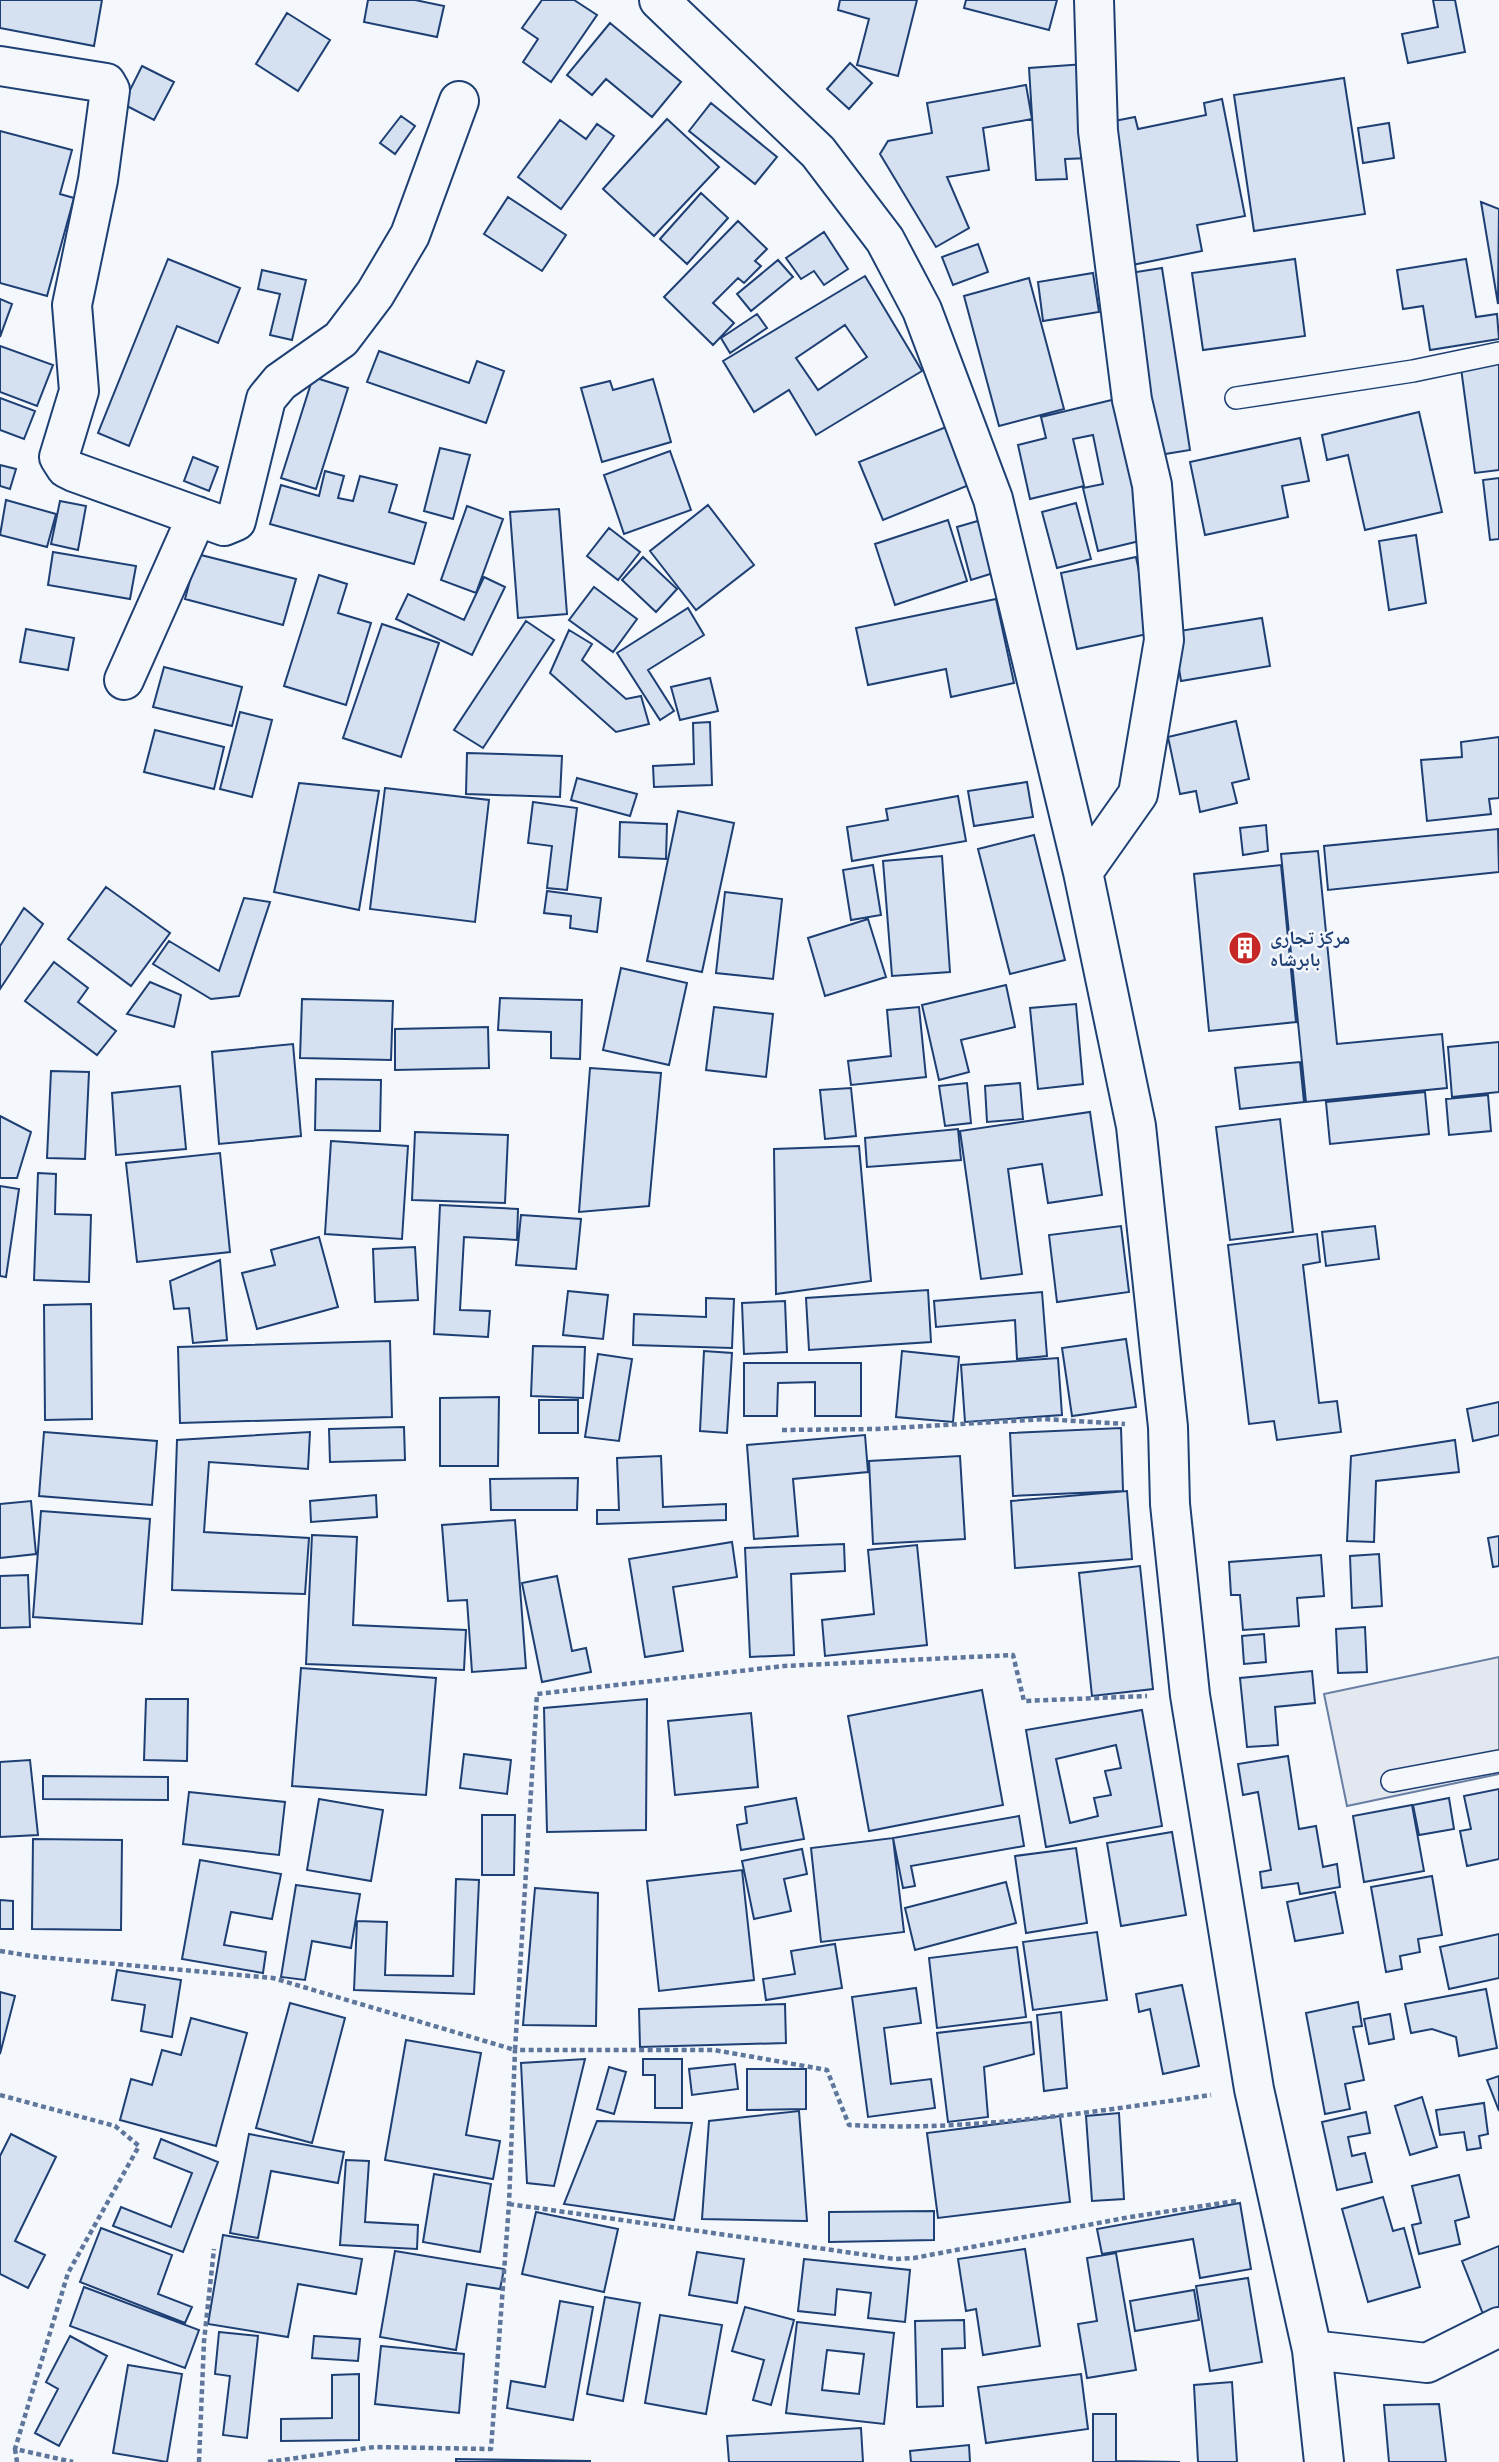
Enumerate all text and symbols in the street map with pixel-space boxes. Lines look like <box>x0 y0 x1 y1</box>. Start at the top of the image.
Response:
place label: مرکز تجاری بابرشاه <box>1270 924 1350 973</box>
building icon: مرکز تجاری بابرشاه <box>1226 929 1264 967</box>

